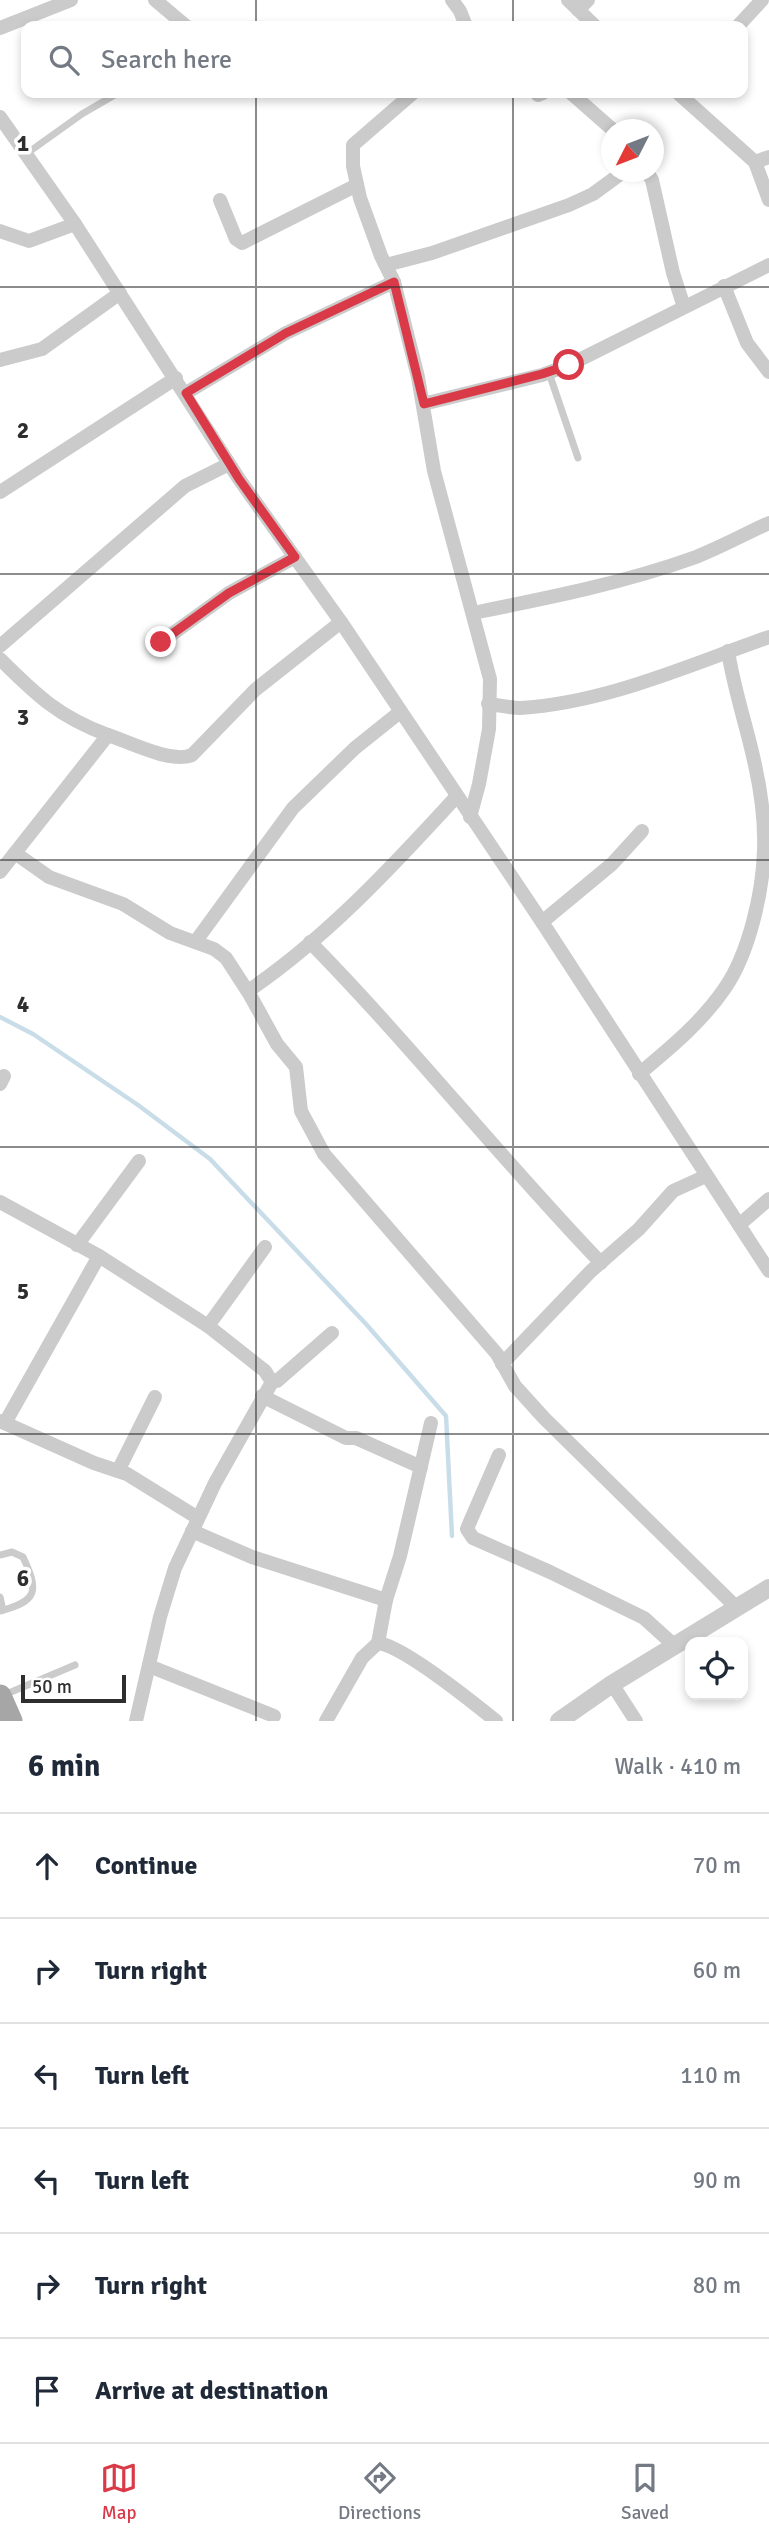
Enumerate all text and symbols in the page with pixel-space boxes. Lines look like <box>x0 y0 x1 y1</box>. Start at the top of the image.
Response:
search box <box>21 21 748 98</box>
icon: search <box>45 41 83 79</box>
text: Search here <box>101 44 232 76</box>
north arrow <box>601 119 664 182</box>
text: 1 <box>17 129 29 158</box>
route start <box>553 349 584 380</box>
text: 2 <box>17 416 29 445</box>
route end <box>145 626 176 657</box>
text: 3 <box>17 703 29 732</box>
text: 4 <box>17 990 29 1019</box>
text: 5 <box>17 1277 29 1306</box>
text: 6 <box>17 1564 29 1593</box>
map controls <box>685 1637 748 1700</box>
button: locate <box>685 1637 748 1700</box>
scale bar <box>21 1672 126 1704</box>
text: 50 m <box>32 1675 72 1699</box>
text: 6 min <box>28 1748 100 1785</box>
text: Walk · 410 m <box>615 1752 741 1781</box>
icon: ahead <box>28 1847 66 1885</box>
text: Continue <box>95 1850 197 1882</box>
text: 70 m <box>693 1851 741 1880</box>
icon: right <box>28 1952 66 1990</box>
text: Turn right <box>95 1955 207 1987</box>
text: 60 m <box>693 1956 741 1985</box>
icon: left <box>28 2057 66 2095</box>
text: Turn left <box>95 2060 189 2092</box>
text: 110 m <box>680 2061 741 2090</box>
icon: left <box>28 2162 66 2200</box>
text: Turn left <box>95 2165 189 2197</box>
text: 90 m <box>693 2166 741 2195</box>
icon: right <box>28 2267 66 2305</box>
text: Turn right <box>95 2270 207 2302</box>
text: 80 m <box>693 2271 741 2300</box>
icon: arrive <box>28 2372 66 2410</box>
text: Arrive at destination <box>95 2375 328 2407</box>
tab: Map <box>100 2459 138 2525</box>
tab: Directions <box>338 2459 421 2525</box>
tab: Saved <box>621 2459 669 2525</box>

